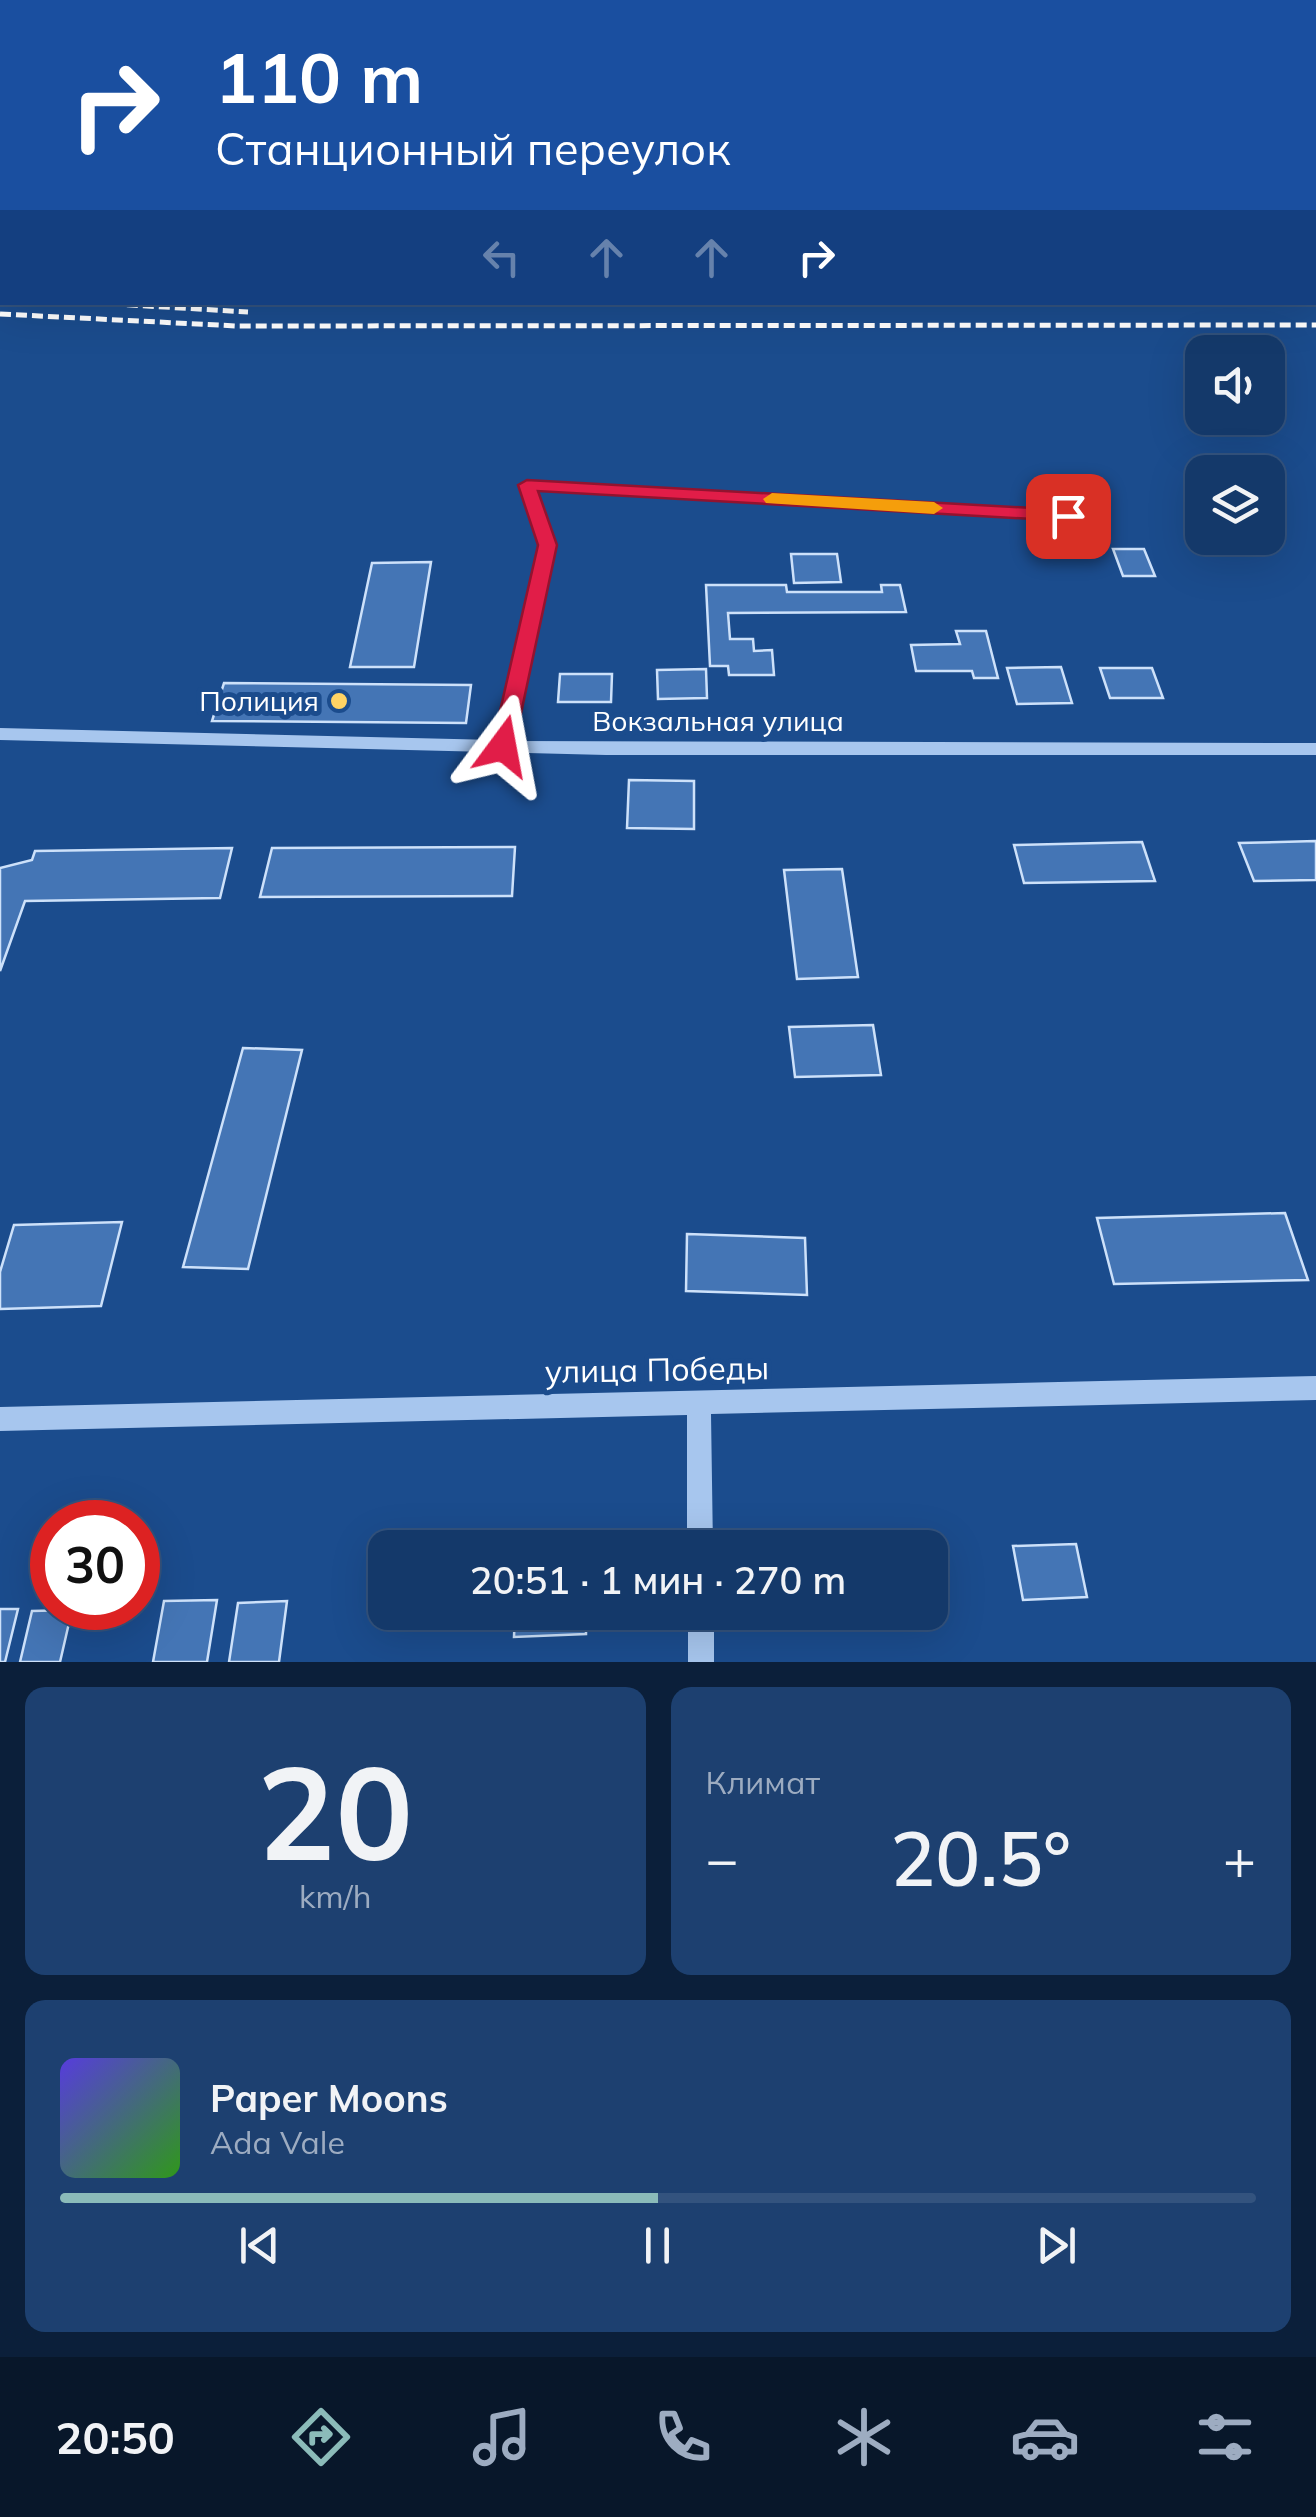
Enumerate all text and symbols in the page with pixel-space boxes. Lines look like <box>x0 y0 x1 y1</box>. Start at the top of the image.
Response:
text: 110 m <box>215 33 423 121</box>
icon: right <box>50 40 180 170</box>
text: Станционный переулок <box>215 120 730 176</box>
icon: left <box>474 230 529 285</box>
icon: ahead <box>579 230 634 285</box>
icon: ahead <box>684 230 739 285</box>
icon: right <box>789 230 844 285</box>
map controls <box>1185 335 1285 555</box>
button: sound <box>1185 335 1285 435</box>
button: layers <box>1185 455 1285 555</box>
pin <box>1026 474 1111 559</box>
icon: arrive <box>1041 489 1096 544</box>
place label: Полиция <box>199 683 319 718</box>
marker: Полиция <box>328 690 350 712</box>
position arrow <box>451 694 555 798</box>
street label: Вокзальная улица <box>592 703 844 738</box>
street label: улица Победы <box>545 1347 769 1391</box>
speed limit sign: 30 <box>30 1500 160 1630</box>
text: 20:51 · 1 мин · 270 m <box>470 1556 846 1604</box>
text: 20 <box>257 1729 413 1893</box>
text: Климат <box>706 1762 820 1802</box>
text: 20.5° <box>890 1811 1071 1905</box>
text: − <box>706 1824 739 1893</box>
text: + <box>1223 1824 1256 1893</box>
text: km/h <box>299 1876 371 1916</box>
text: Paper Moons <box>210 2074 448 2122</box>
text: Ada Vale <box>210 2122 345 2162</box>
icon: previous <box>232 2218 287 2273</box>
icon: pause <box>630 2218 685 2273</box>
icon: next <box>1029 2218 1084 2273</box>
icon: directions <box>286 2402 356 2472</box>
icon: music <box>467 2402 537 2472</box>
icon: phone <box>648 2402 718 2472</box>
icon: climate <box>829 2402 899 2472</box>
icon: car <box>1010 2402 1080 2472</box>
icon: filters <box>1190 2402 1260 2472</box>
text: 20:50 <box>55 2409 175 2465</box>

